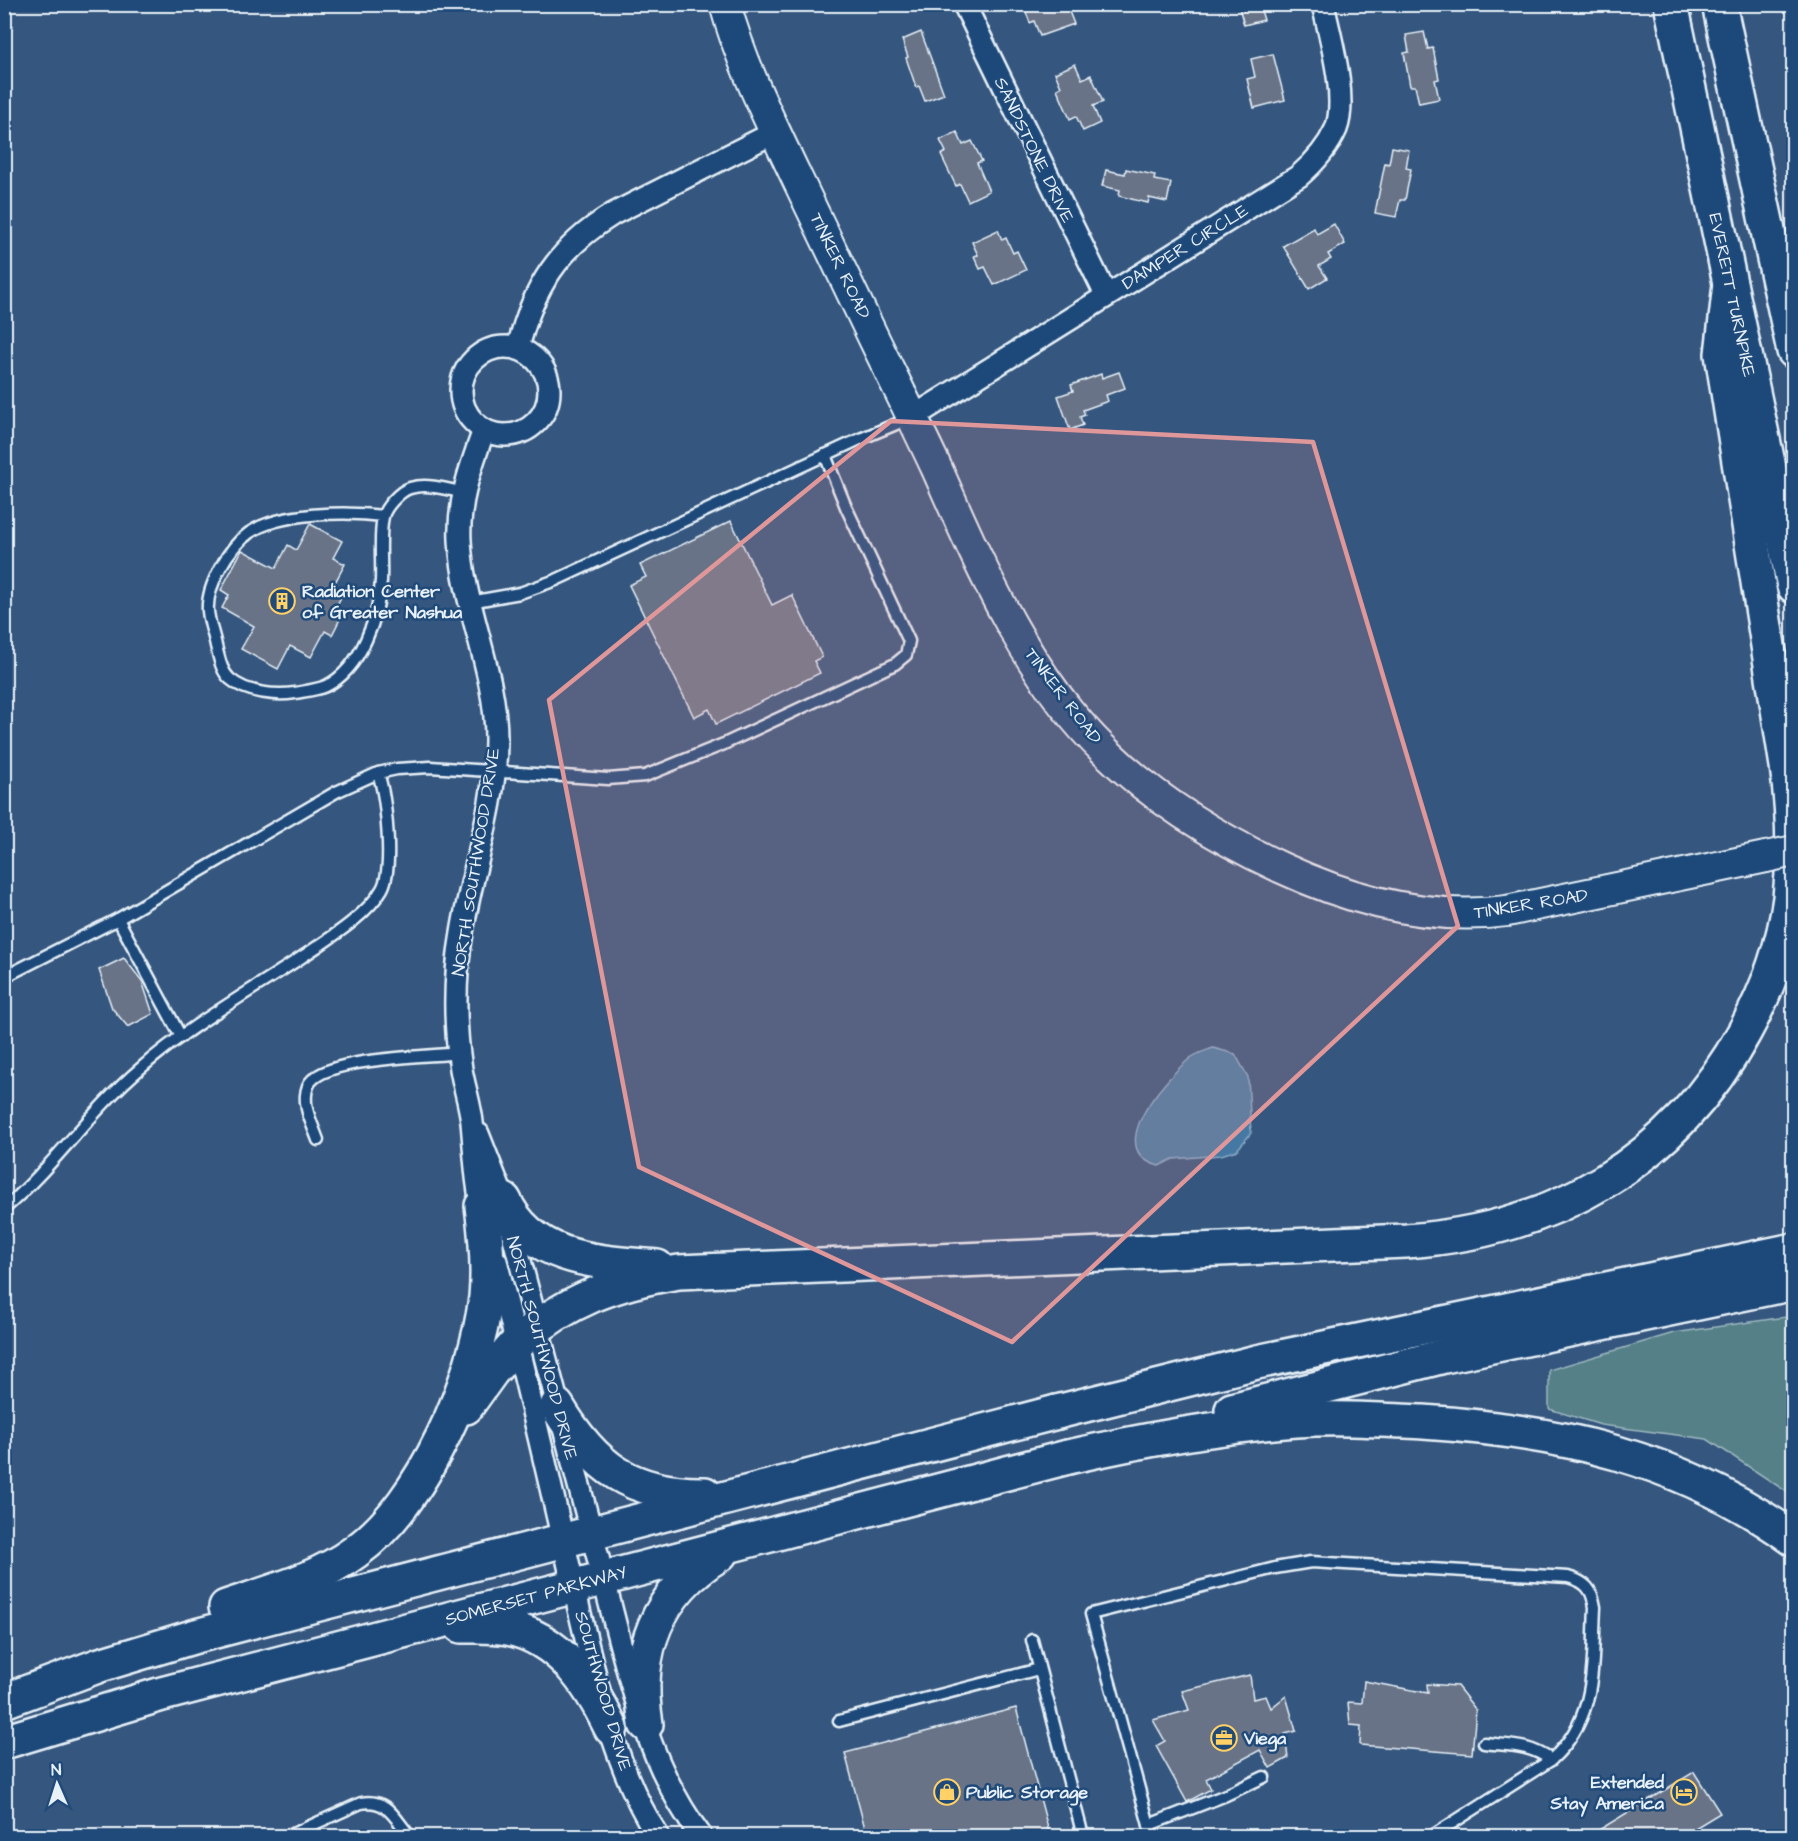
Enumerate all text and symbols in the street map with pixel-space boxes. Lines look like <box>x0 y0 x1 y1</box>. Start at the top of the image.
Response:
street label: SANDSTONE DRIVE <box>988 73 1080 227</box>
street label: DAMPER CIRCLE <box>1117 198 1253 296</box>
street label: TINKER ROAD <box>804 209 877 323</box>
street label: EVERETT TURNPIKE <box>1702 211 1762 380</box>
place label: Radiation Center of Greater Nashua <box>302 579 463 625</box>
building icon: Radiation Center of Greater Nashua <box>267 586 297 616</box>
street label: TINKER ROAD <box>1018 643 1108 750</box>
street label: NORTH SOUTHWOOD DRIVE <box>446 746 506 978</box>
street label: TINKER ROAD <box>1472 883 1590 925</box>
street label: NORTH SOUTHWOOD DRIVE <box>500 1233 584 1463</box>
street label: SOMERSET PARKWAY <box>442 1560 630 1632</box>
street label: SOUTHWOOD DRIVE <box>568 1608 638 1774</box>
office icon: Viega <box>1209 1723 1239 1753</box>
place label: Viega <box>1243 1726 1287 1752</box>
north arrow <box>27 1754 87 1814</box>
text: N <box>51 1759 62 1781</box>
place label: Extended Stay America <box>1549 1770 1665 1817</box>
shop icon: Public Storage <box>932 1777 962 1807</box>
hotel icon: Extended Stay America <box>1669 1777 1699 1807</box>
place label: Public Storage <box>966 1780 1088 1806</box>

